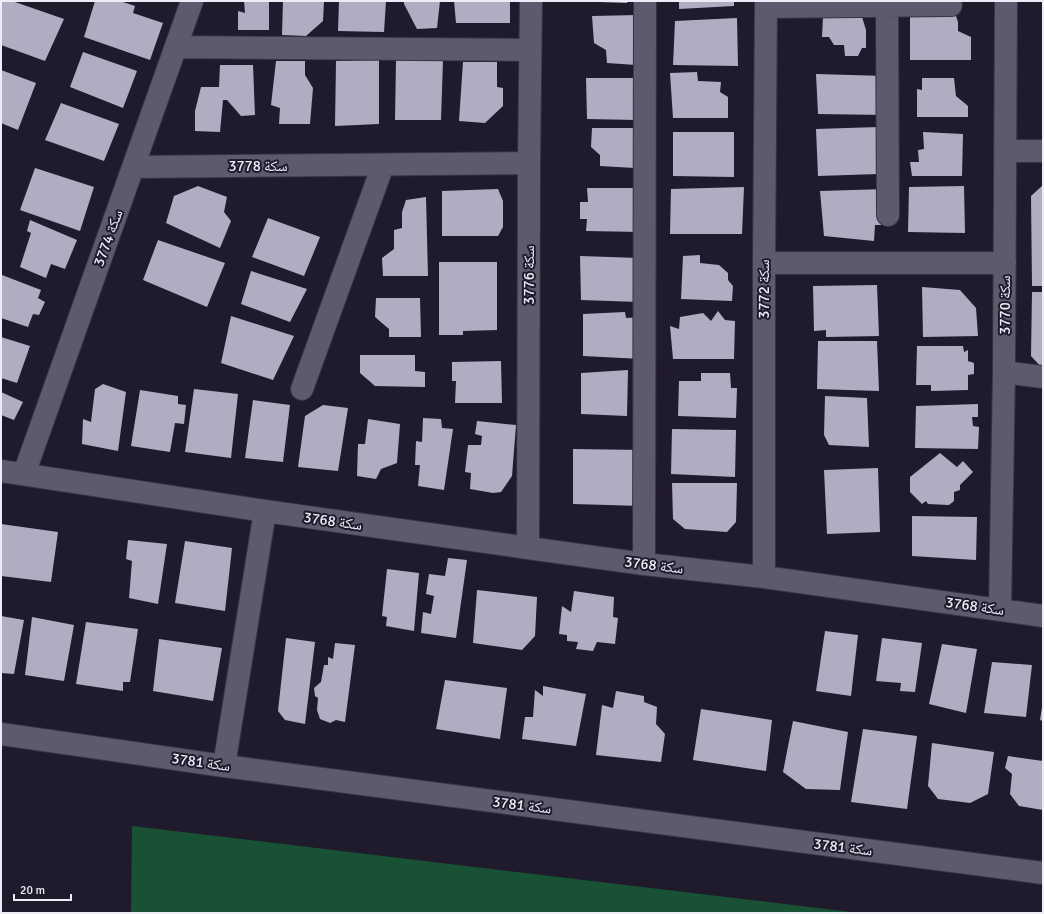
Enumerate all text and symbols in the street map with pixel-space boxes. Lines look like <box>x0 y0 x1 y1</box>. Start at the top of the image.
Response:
street label: سكة 3778 <box>228 157 288 175</box>
street label: سكة 3774 <box>89 207 127 269</box>
street label: سكة 3776 <box>520 245 538 305</box>
street label: سكة 3772 <box>755 259 773 319</box>
street label: سكة 3770 <box>996 275 1014 335</box>
street label: سكة 3768 <box>302 508 364 534</box>
street label: سكة 3768 <box>623 552 685 578</box>
street label: سكة 3768 <box>944 593 1006 619</box>
street label: سكة 3781 <box>170 749 232 775</box>
street label: سكة 3781 <box>491 792 553 818</box>
street label: سكة 3781 <box>812 834 874 860</box>
scale bar <box>14 876 71 902</box>
text: 20 m <box>20 883 45 898</box>

